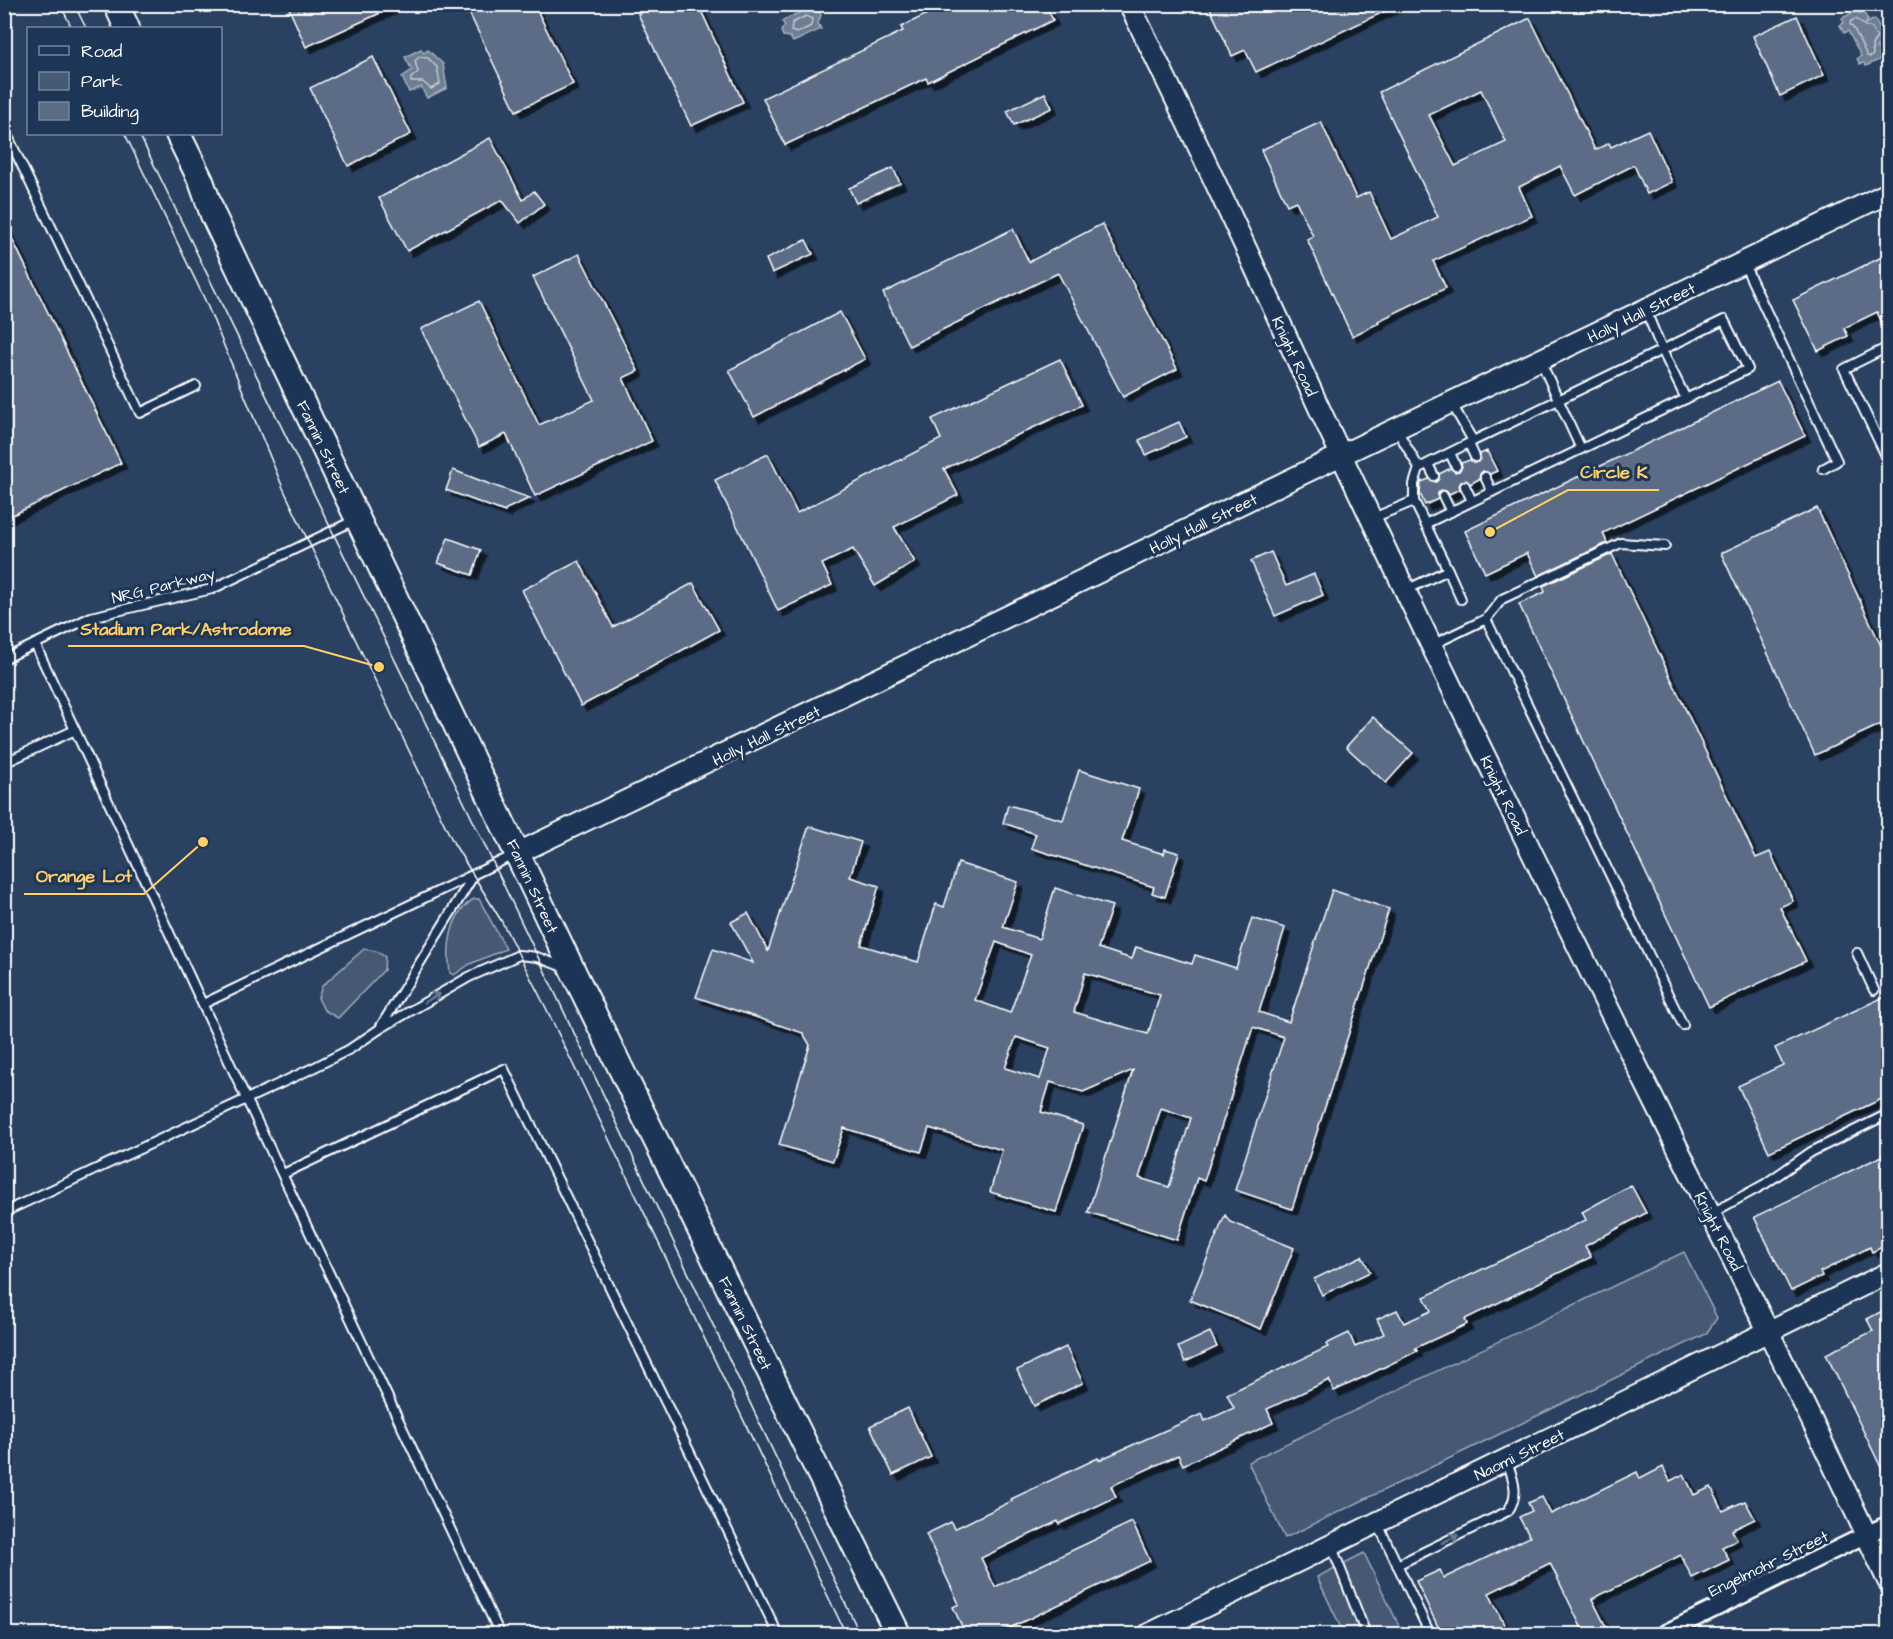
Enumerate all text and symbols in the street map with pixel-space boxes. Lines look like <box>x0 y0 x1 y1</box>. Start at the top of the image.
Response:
legend <box>27 27 222 135</box>
text: Road <box>81 39 122 64</box>
text: Park <box>81 69 123 94</box>
text: Building <box>81 99 139 125</box>
street label: Holly Hall Street <box>1584 277 1700 349</box>
street label: Knight Road <box>1265 313 1322 400</box>
street label: Fannin Street <box>291 397 355 498</box>
callout: Circle K <box>1568 454 1659 490</box>
text: Circle K <box>1580 460 1649 485</box>
street label: Holly Hall Street <box>1146 488 1262 560</box>
street label: NRG Parkway <box>109 562 218 610</box>
callout: Stadium Park/Astrodome <box>68 610 304 646</box>
text: Stadium Park/Astrodome <box>79 617 292 642</box>
street label: Holly Hall Street <box>709 700 825 772</box>
street label: Knight Road <box>1473 752 1532 839</box>
street label: Fannin Street <box>501 836 564 938</box>
callout: Orange Lot <box>24 858 144 894</box>
text: Orange Lot <box>36 864 133 890</box>
one-way arrow <box>423 992 440 1004</box>
street label: Knight Road <box>1688 1188 1747 1275</box>
street label: Fannin Street <box>713 1273 777 1374</box>
street label: Naomi Street <box>1471 1423 1569 1486</box>
street label: Engelmohr Street <box>1705 1525 1833 1603</box>
one-way arrow <box>1440 1533 1458 1544</box>

